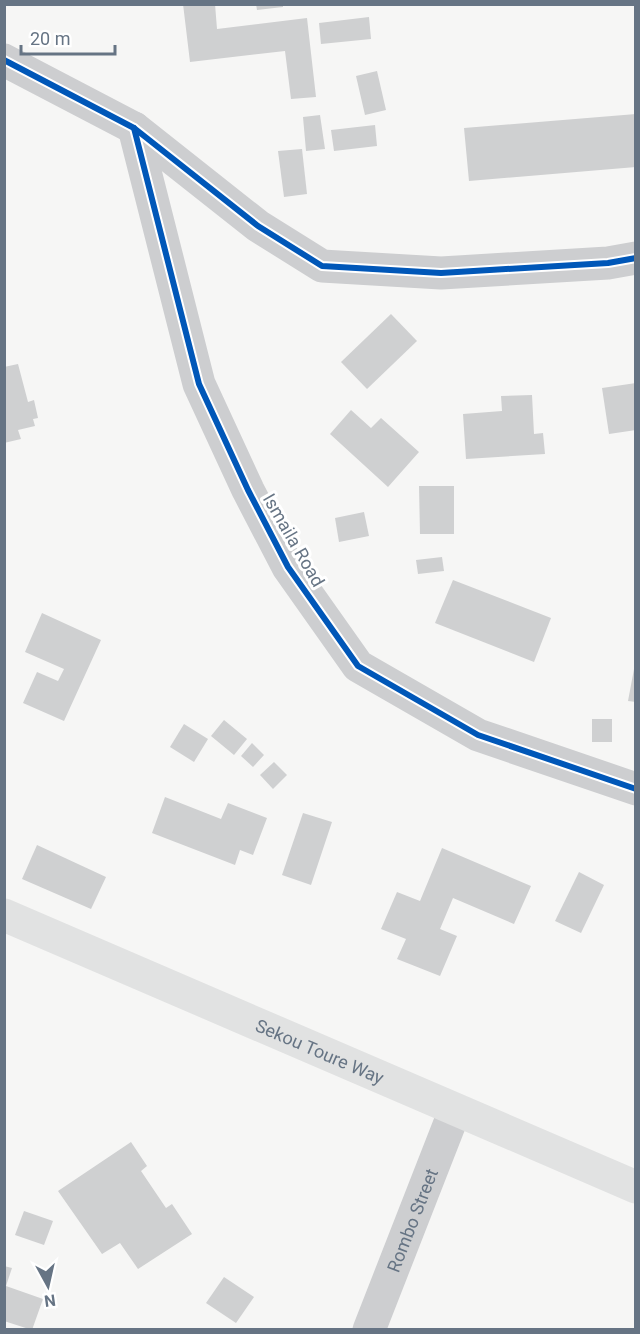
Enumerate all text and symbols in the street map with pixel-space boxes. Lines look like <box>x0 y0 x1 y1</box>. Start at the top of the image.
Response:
scale bar <box>21 18 116 56</box>
text: 20 m <box>30 28 70 49</box>
street label: Ismaila Road <box>259 490 329 590</box>
street label: Sekou Toure Way <box>253 1014 388 1088</box>
street label: Rombo Street <box>382 1165 442 1275</box>
north arrow <box>18 1256 78 1316</box>
text: N <box>43 1290 57 1311</box>

